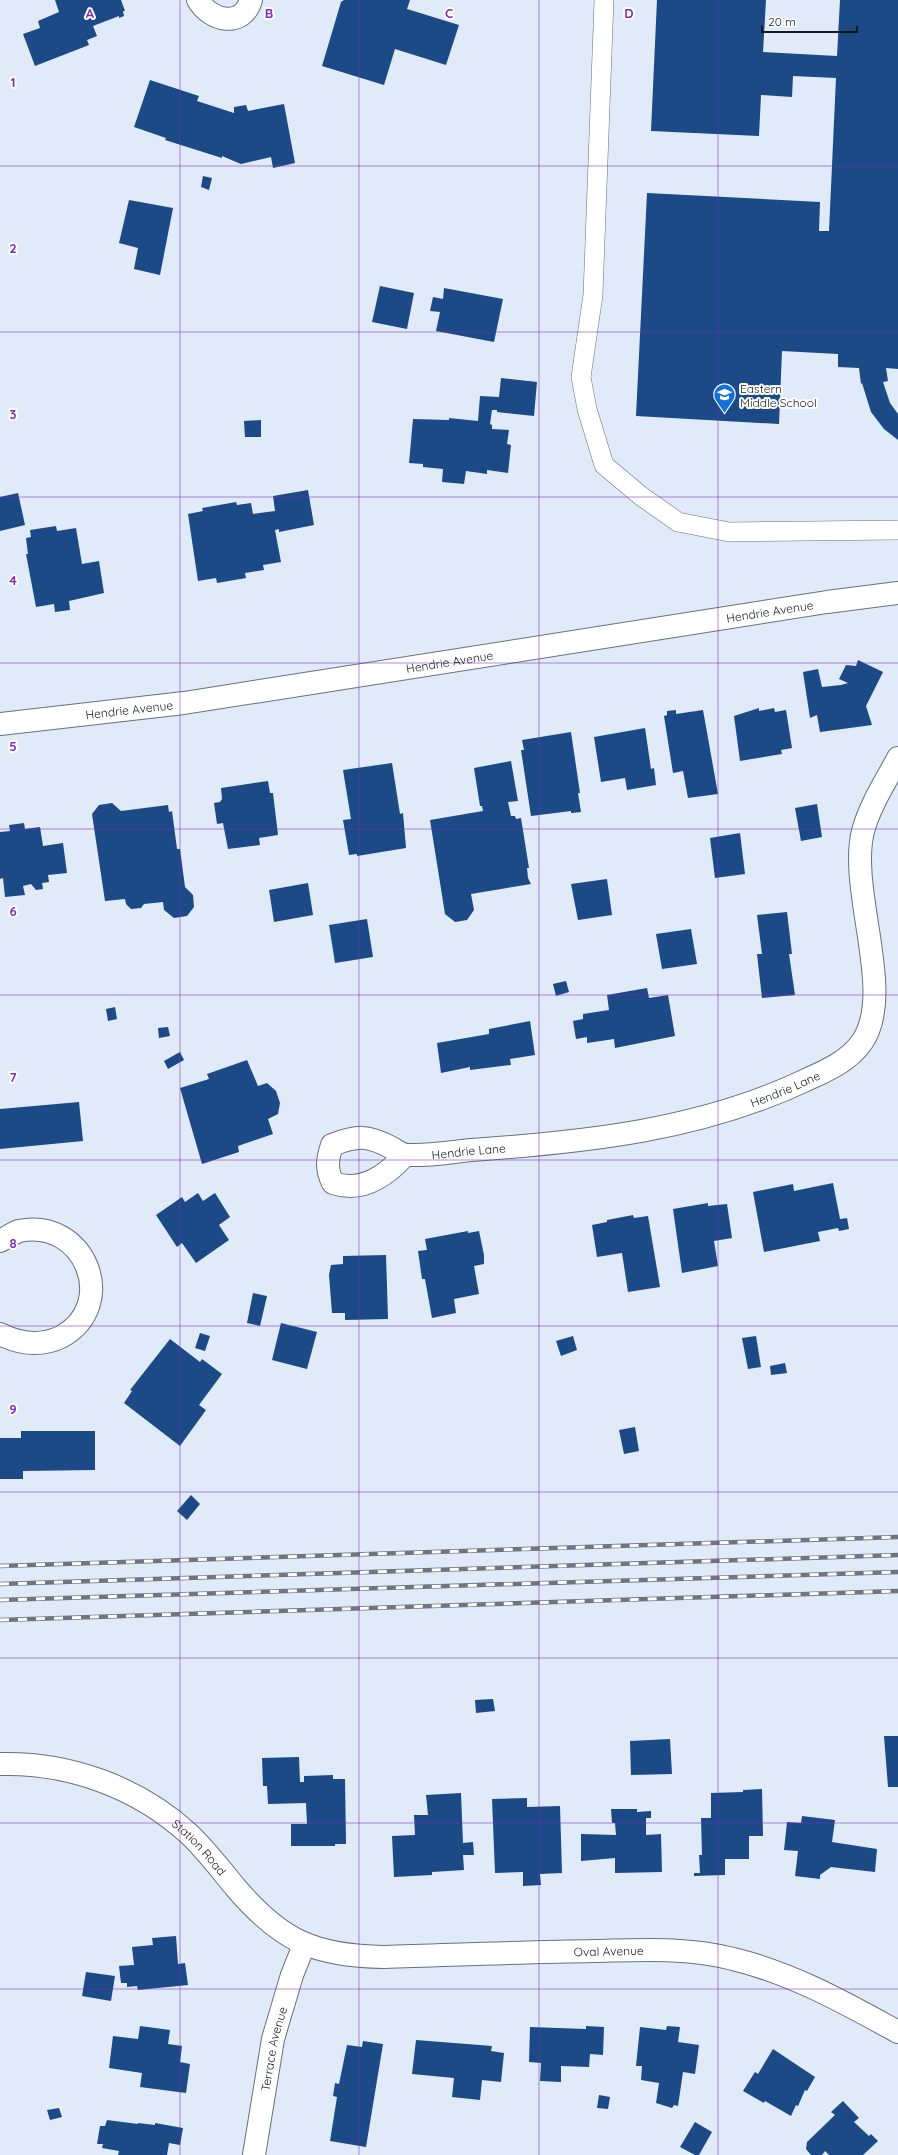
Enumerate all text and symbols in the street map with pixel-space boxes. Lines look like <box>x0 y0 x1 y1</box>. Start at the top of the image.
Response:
text: A <box>86 5 95 21</box>
text: B <box>265 5 273 21</box>
text: C <box>445 5 453 21</box>
text: D <box>624 5 634 21</box>
scale bar <box>762 8 857 34</box>
text: 20 m <box>768 14 796 29</box>
text: 1 <box>10 74 16 90</box>
text: 2 <box>9 240 17 256</box>
place label: Eastern Middle School <box>740 381 817 410</box>
school or university icon: Eastern Middle School <box>711 382 737 415</box>
text: 3 <box>10 406 17 422</box>
text: 4 <box>9 572 17 588</box>
street label: Hendrie Avenue <box>725 597 814 625</box>
street label: Hendrie Avenue <box>405 647 494 676</box>
street label: Hendrie Avenue <box>85 697 174 722</box>
text: 5 <box>9 738 17 754</box>
text: 6 <box>9 903 17 919</box>
street label: Hendrie Lane <box>748 1067 822 1110</box>
text: 7 <box>9 1069 17 1085</box>
street label: Hendrie Lane <box>431 1140 506 1162</box>
text: 8 <box>9 1235 17 1251</box>
text: 9 <box>9 1401 17 1417</box>
street label: Station Road <box>169 1816 230 1878</box>
street label: Oval Avenue <box>574 1942 644 1959</box>
street label: Terrace Avenue <box>257 2004 290 2092</box>

